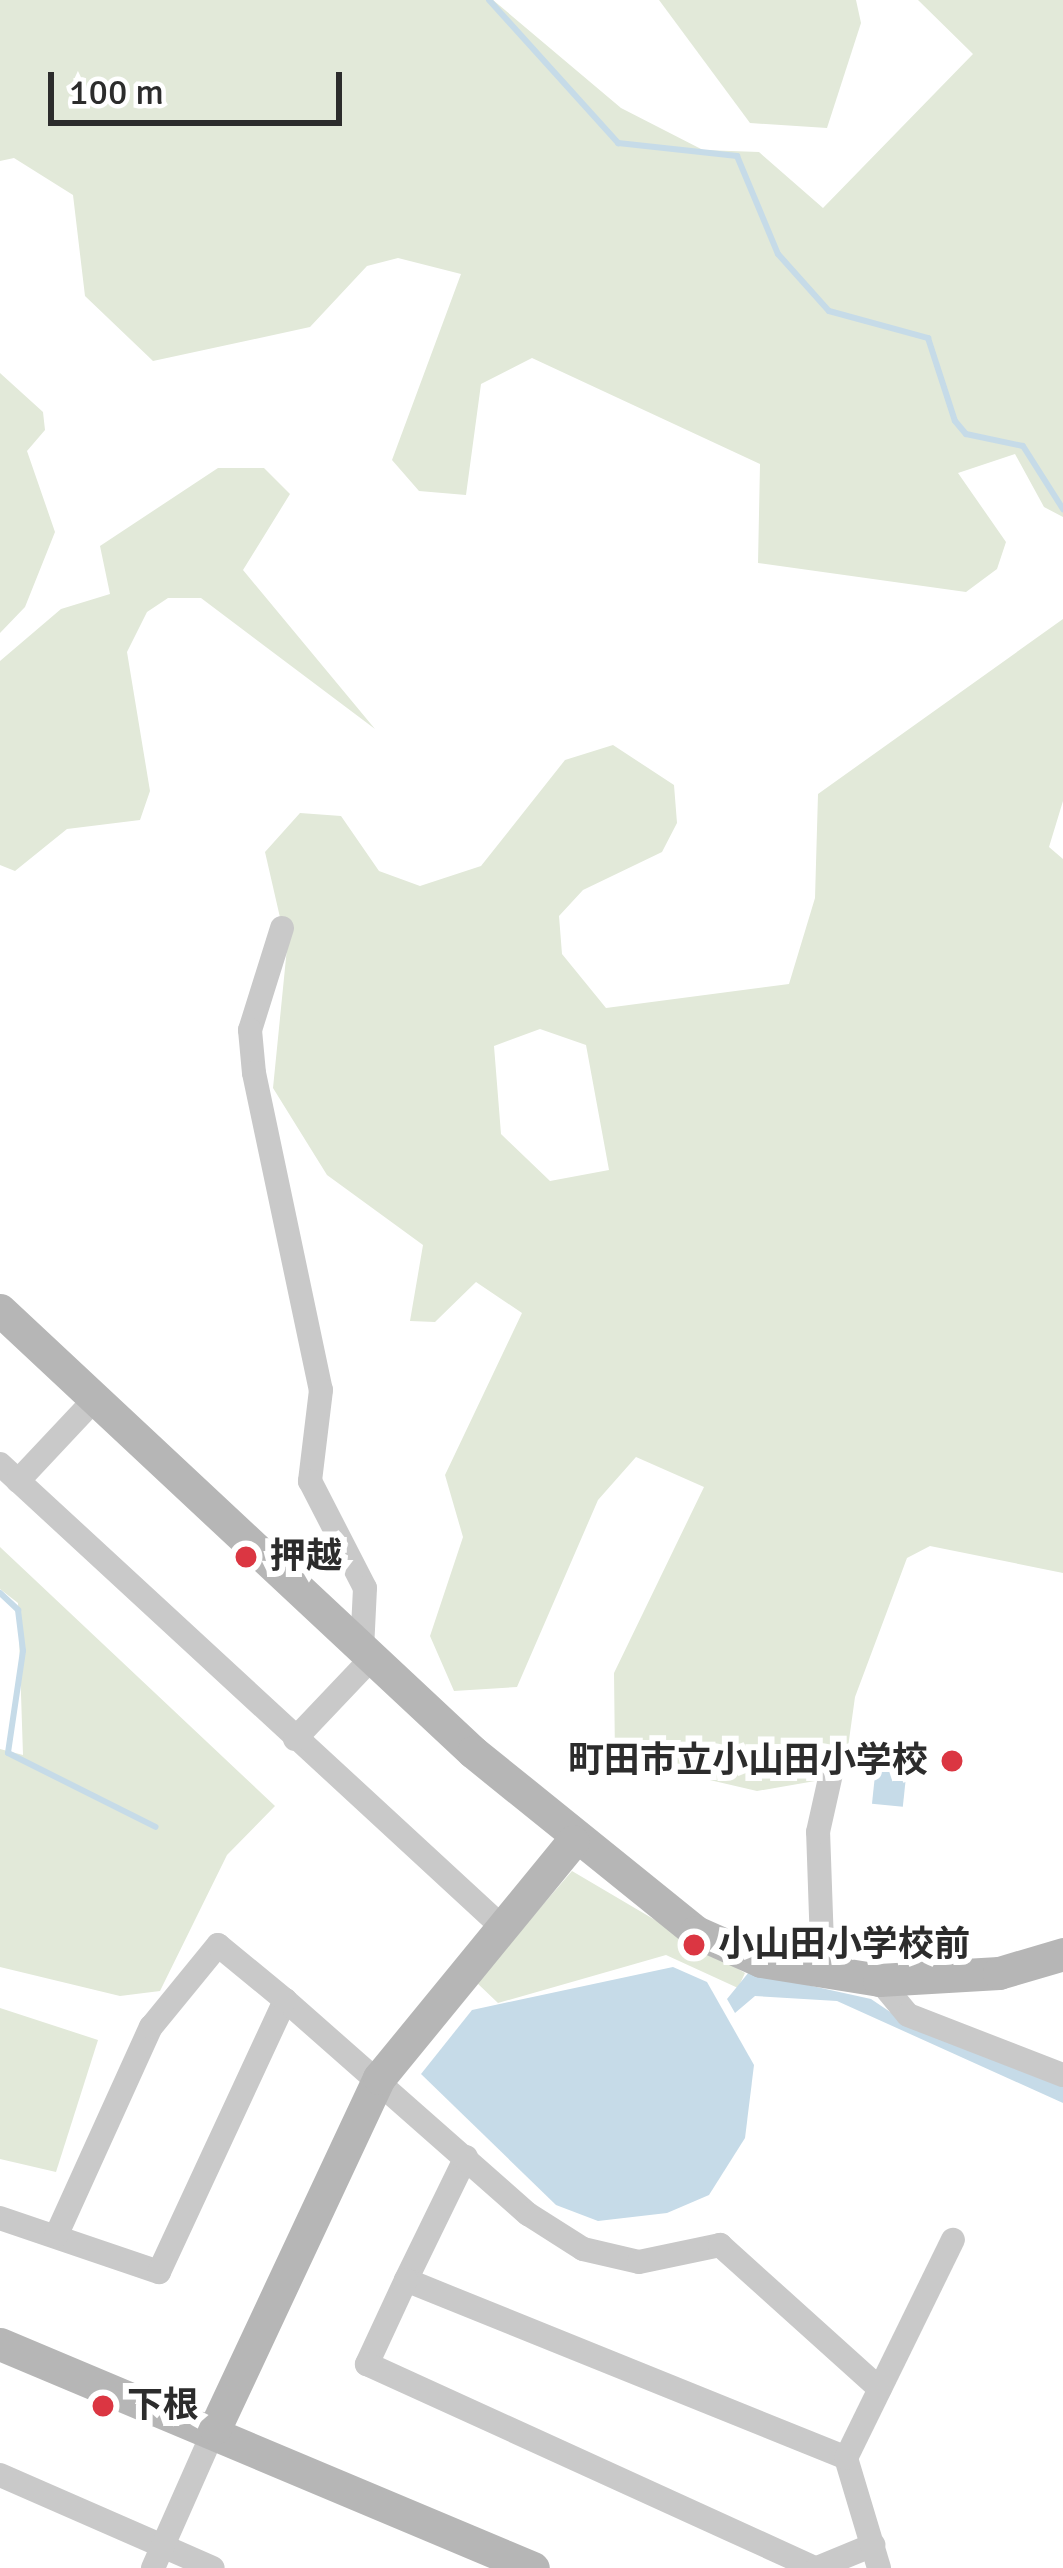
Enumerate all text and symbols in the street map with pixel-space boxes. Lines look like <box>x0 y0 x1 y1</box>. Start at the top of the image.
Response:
scale bar <box>54 48 348 122</box>
text: 100 m <box>69 70 164 115</box>
place label: 押越 <box>270 1535 342 1579</box>
marker: 押越 <box>233 1544 259 1570</box>
place label: 町田市立小山田小学校 <box>568 1739 928 1783</box>
marker: 町田市立小山田小学校 <box>939 1748 965 1774</box>
place label: 小山田小学校前 <box>718 1923 970 1967</box>
marker: 小山田小学校前 <box>681 1932 707 1958</box>
place label: 下根 <box>127 2384 199 2428</box>
marker: 下根 <box>90 2393 116 2419</box>

